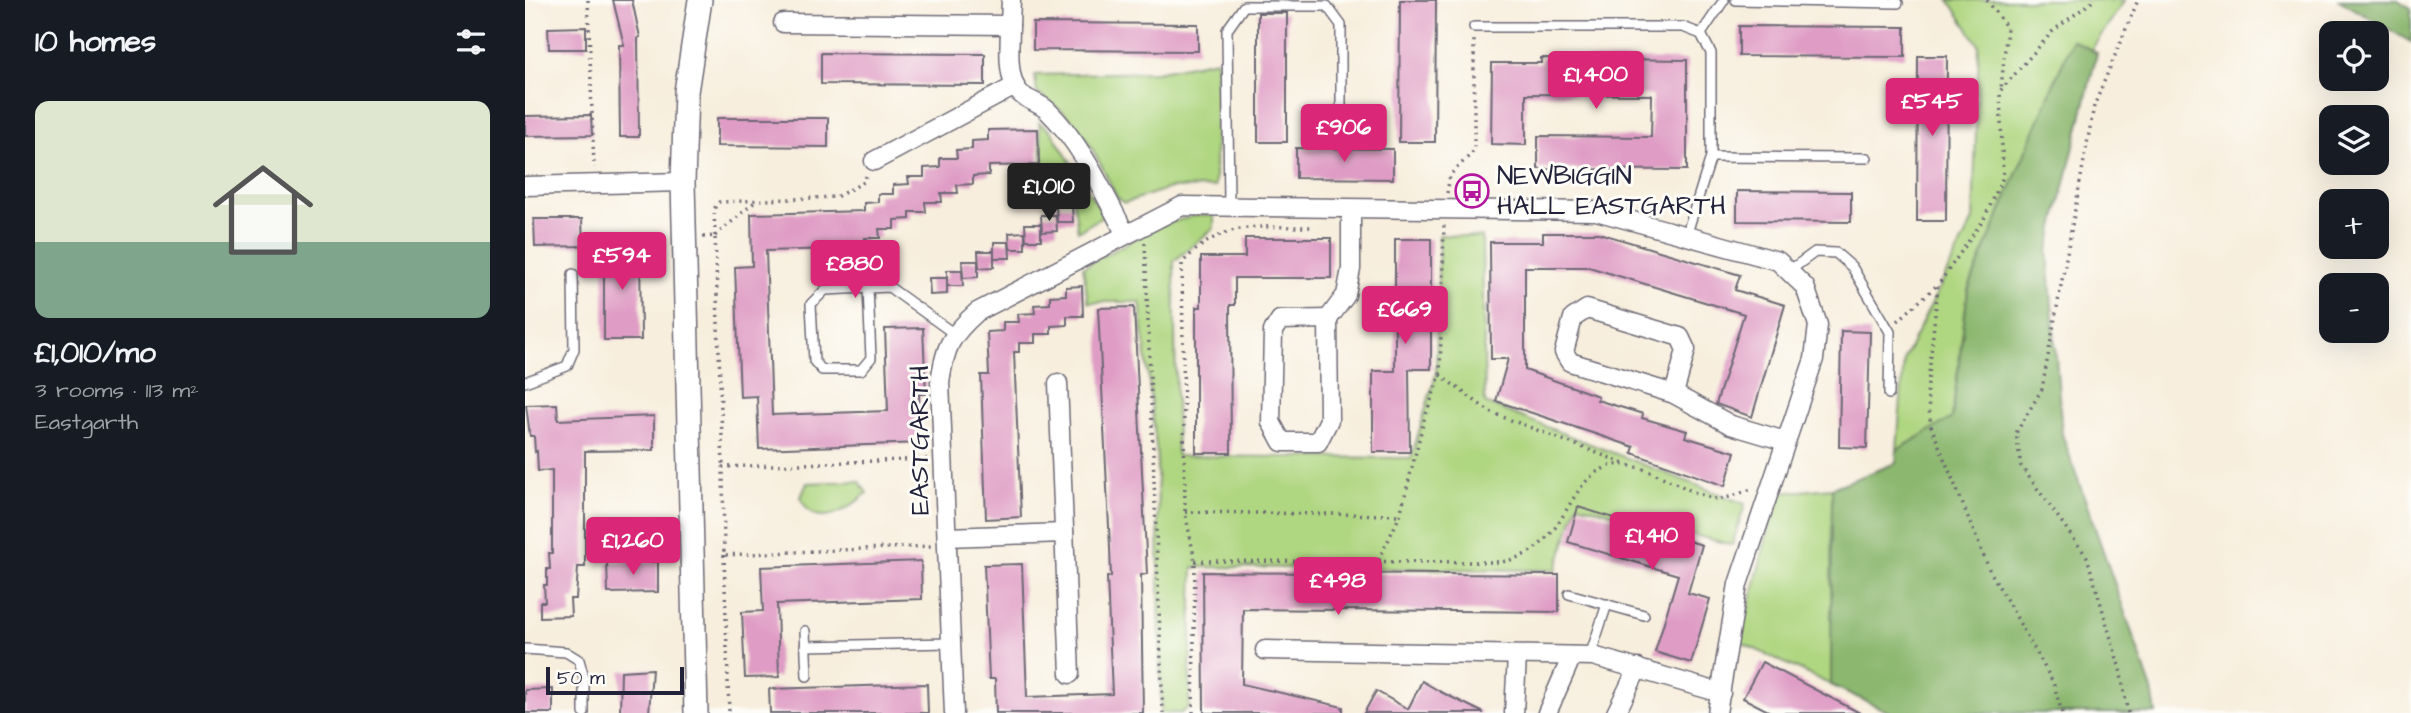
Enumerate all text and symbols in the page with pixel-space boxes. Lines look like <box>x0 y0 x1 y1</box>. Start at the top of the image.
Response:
text: 10 homes <box>35 21 156 63</box>
map controls <box>2319 21 2389 343</box>
button: locate <box>2319 21 2389 91</box>
icon: filters <box>452 23 490 61</box>
pin: £1,400 <box>1539 52 1653 111</box>
text: £1,400 <box>1564 58 1628 90</box>
pin: £545 <box>1891 78 1973 138</box>
text: £545 <box>1902 85 1962 117</box>
pin: £906 <box>1303 104 1385 164</box>
button: layers <box>2319 105 2389 175</box>
text: £906 <box>1317 111 1371 143</box>
icon: home <box>200 147 326 273</box>
place label: NEWBIGGIN HALL EASTGARTH <box>1497 158 1726 224</box>
pin: £1,010 <box>992 164 1106 223</box>
text: £1,010 <box>1023 170 1075 202</box>
bus stop icon: NEWBIGGIN HALL EASTGARTH <box>1453 172 1491 210</box>
button: + <box>2319 189 2389 259</box>
pin: £594 <box>581 232 663 292</box>
text: £594 <box>593 239 651 271</box>
pin: £880 <box>814 240 896 300</box>
text: £880 <box>827 247 883 279</box>
button: − <box>2319 273 2389 343</box>
pin: £669 <box>1364 286 1446 346</box>
text: £669 <box>1378 293 1432 325</box>
text: £1,010/mo <box>35 332 156 374</box>
street label: EASTGARTH <box>902 365 938 515</box>
text: 3 rooms · 113 m² <box>35 374 199 406</box>
text: Eastgarth <box>35 406 138 438</box>
pin: £1,410 <box>1595 512 1709 572</box>
pin: £1,260 <box>576 518 690 577</box>
text: £1,410 <box>1626 519 1678 551</box>
text: £1,260 <box>602 524 664 556</box>
pin: £498 <box>1297 558 1379 617</box>
text: £498 <box>1310 564 1366 596</box>
scale bar <box>546 664 684 696</box>
text: 50 m <box>557 665 605 692</box>

